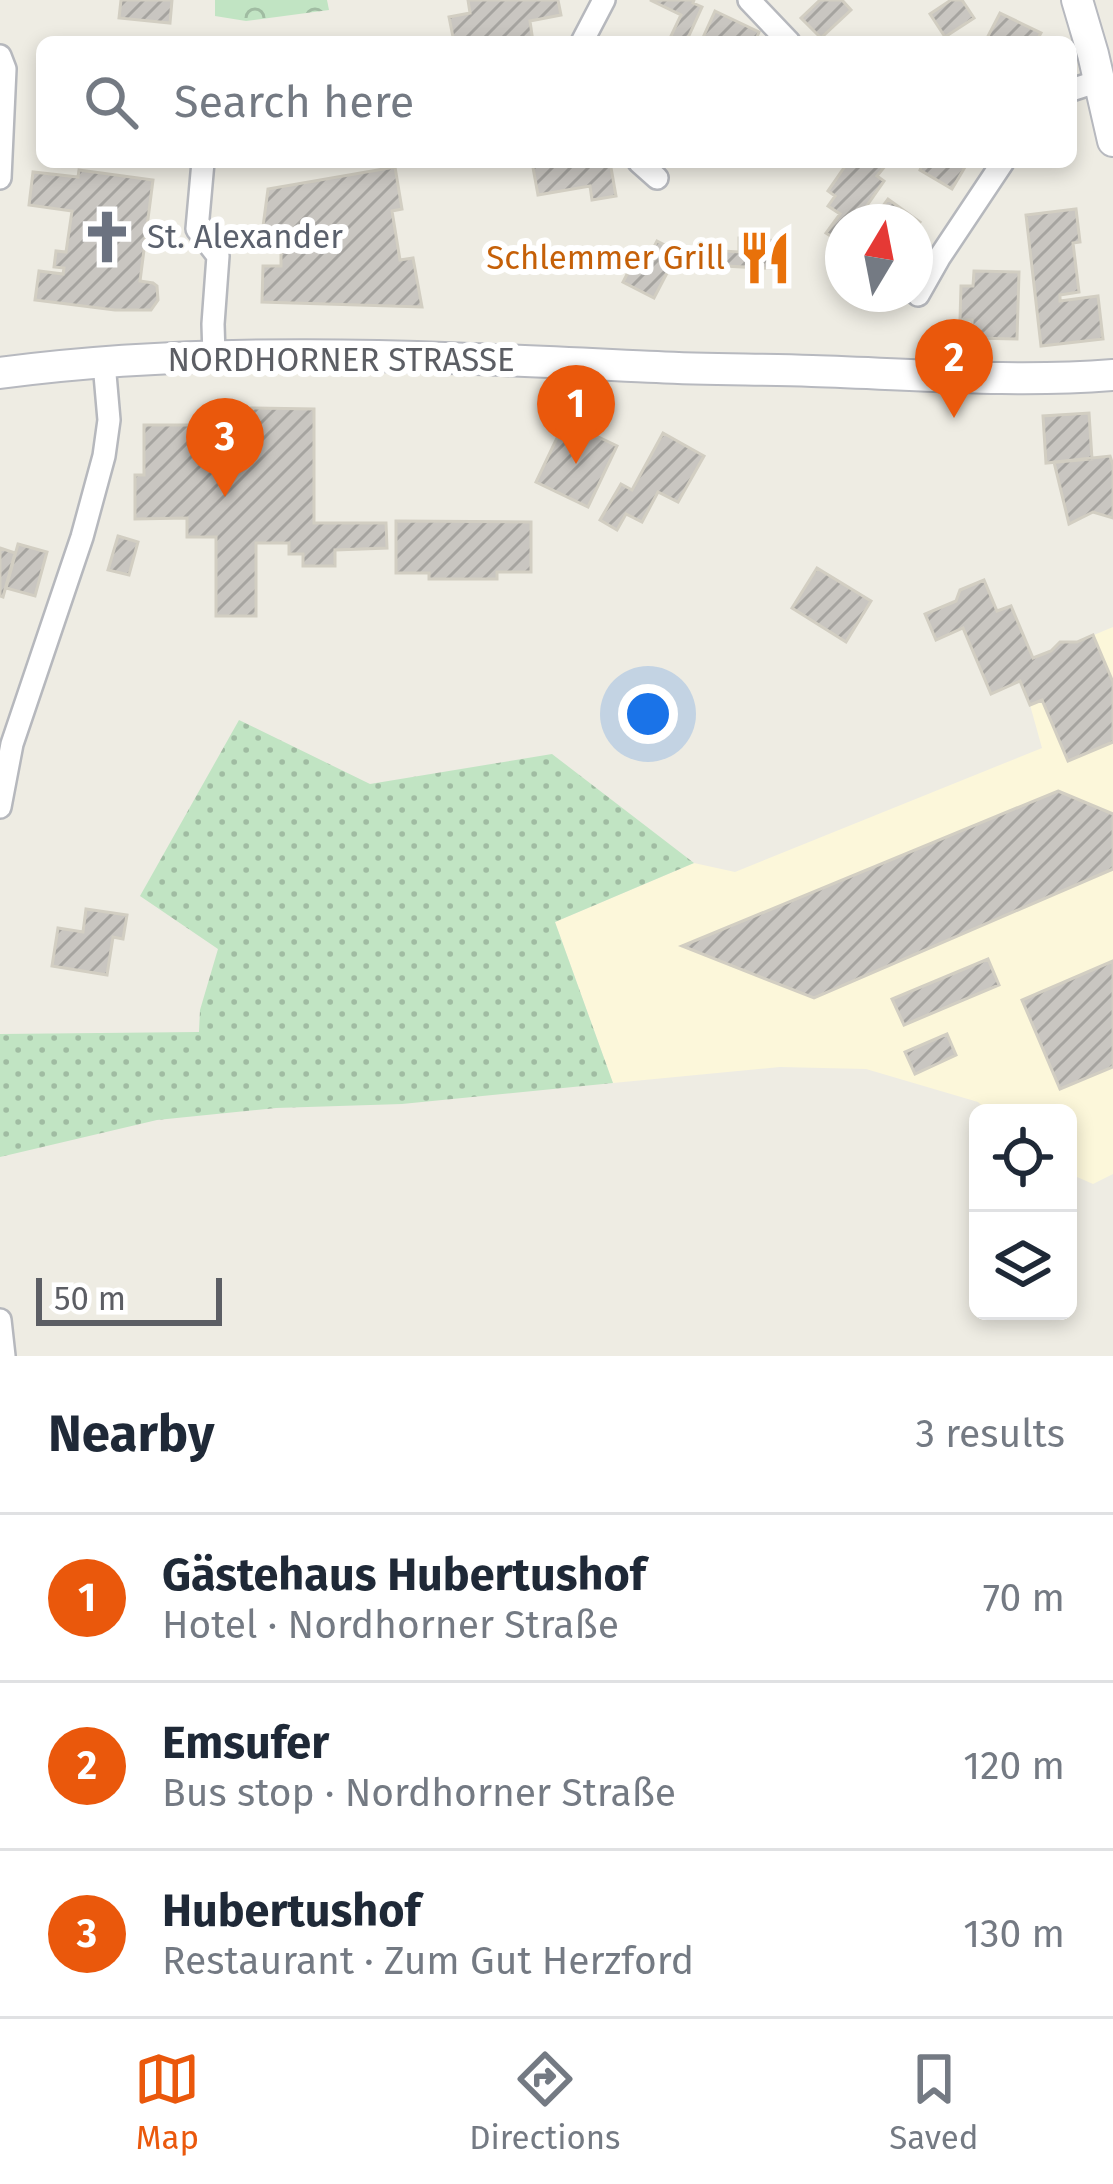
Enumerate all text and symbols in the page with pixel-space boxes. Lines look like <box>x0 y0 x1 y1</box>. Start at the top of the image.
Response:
search box <box>36 36 1077 168</box>
icon: search <box>78 69 144 135</box>
text: Search here <box>174 75 414 129</box>
north arrow <box>825 204 933 312</box>
church icon: St. Alexander <box>78 208 136 266</box>
place label: St. Alexander <box>147 217 343 257</box>
restaurant icon: Schlemmer Grill <box>736 229 794 287</box>
place label: Schlemmer Grill <box>486 238 725 278</box>
pin: 2 <box>915 319 993 418</box>
street label: NORDHORNER STRASSE <box>167 340 515 380</box>
pin: 1 <box>537 365 615 464</box>
pin: 3 <box>186 398 264 497</box>
your location <box>618 684 678 744</box>
map controls <box>969 1104 1077 1320</box>
button: locate <box>969 1104 1077 1212</box>
button: layers <box>969 1212 1077 1320</box>
scale bar <box>36 1272 222 1325</box>
text: 50 m <box>54 1279 126 1319</box>
text: Nearby <box>48 1403 214 1465</box>
text: 3 results <box>915 1411 1065 1457</box>
text: Gästehaus Hubertushof <box>162 1548 646 1602</box>
text: 1 <box>78 1575 96 1621</box>
text: 70 m <box>983 1575 1065 1621</box>
text: Hotel · Nordhorner Straße <box>162 1602 619 1648</box>
text: Emsufer <box>162 1716 329 1770</box>
text: 2 <box>77 1743 97 1789</box>
text: 120 m <box>963 1743 1065 1789</box>
text: Bus stop · Nordhorner Straße <box>162 1770 676 1816</box>
text: Hubertushof <box>162 1884 421 1938</box>
text: 3 <box>77 1911 97 1957</box>
text: 130 m <box>963 1911 1065 1957</box>
text: Restaurant · Zum Gut Herzford <box>162 1938 694 1984</box>
tab: Map <box>134 2046 200 2158</box>
tab: Directions <box>469 2046 621 2158</box>
tab: Saved <box>889 2046 979 2158</box>

